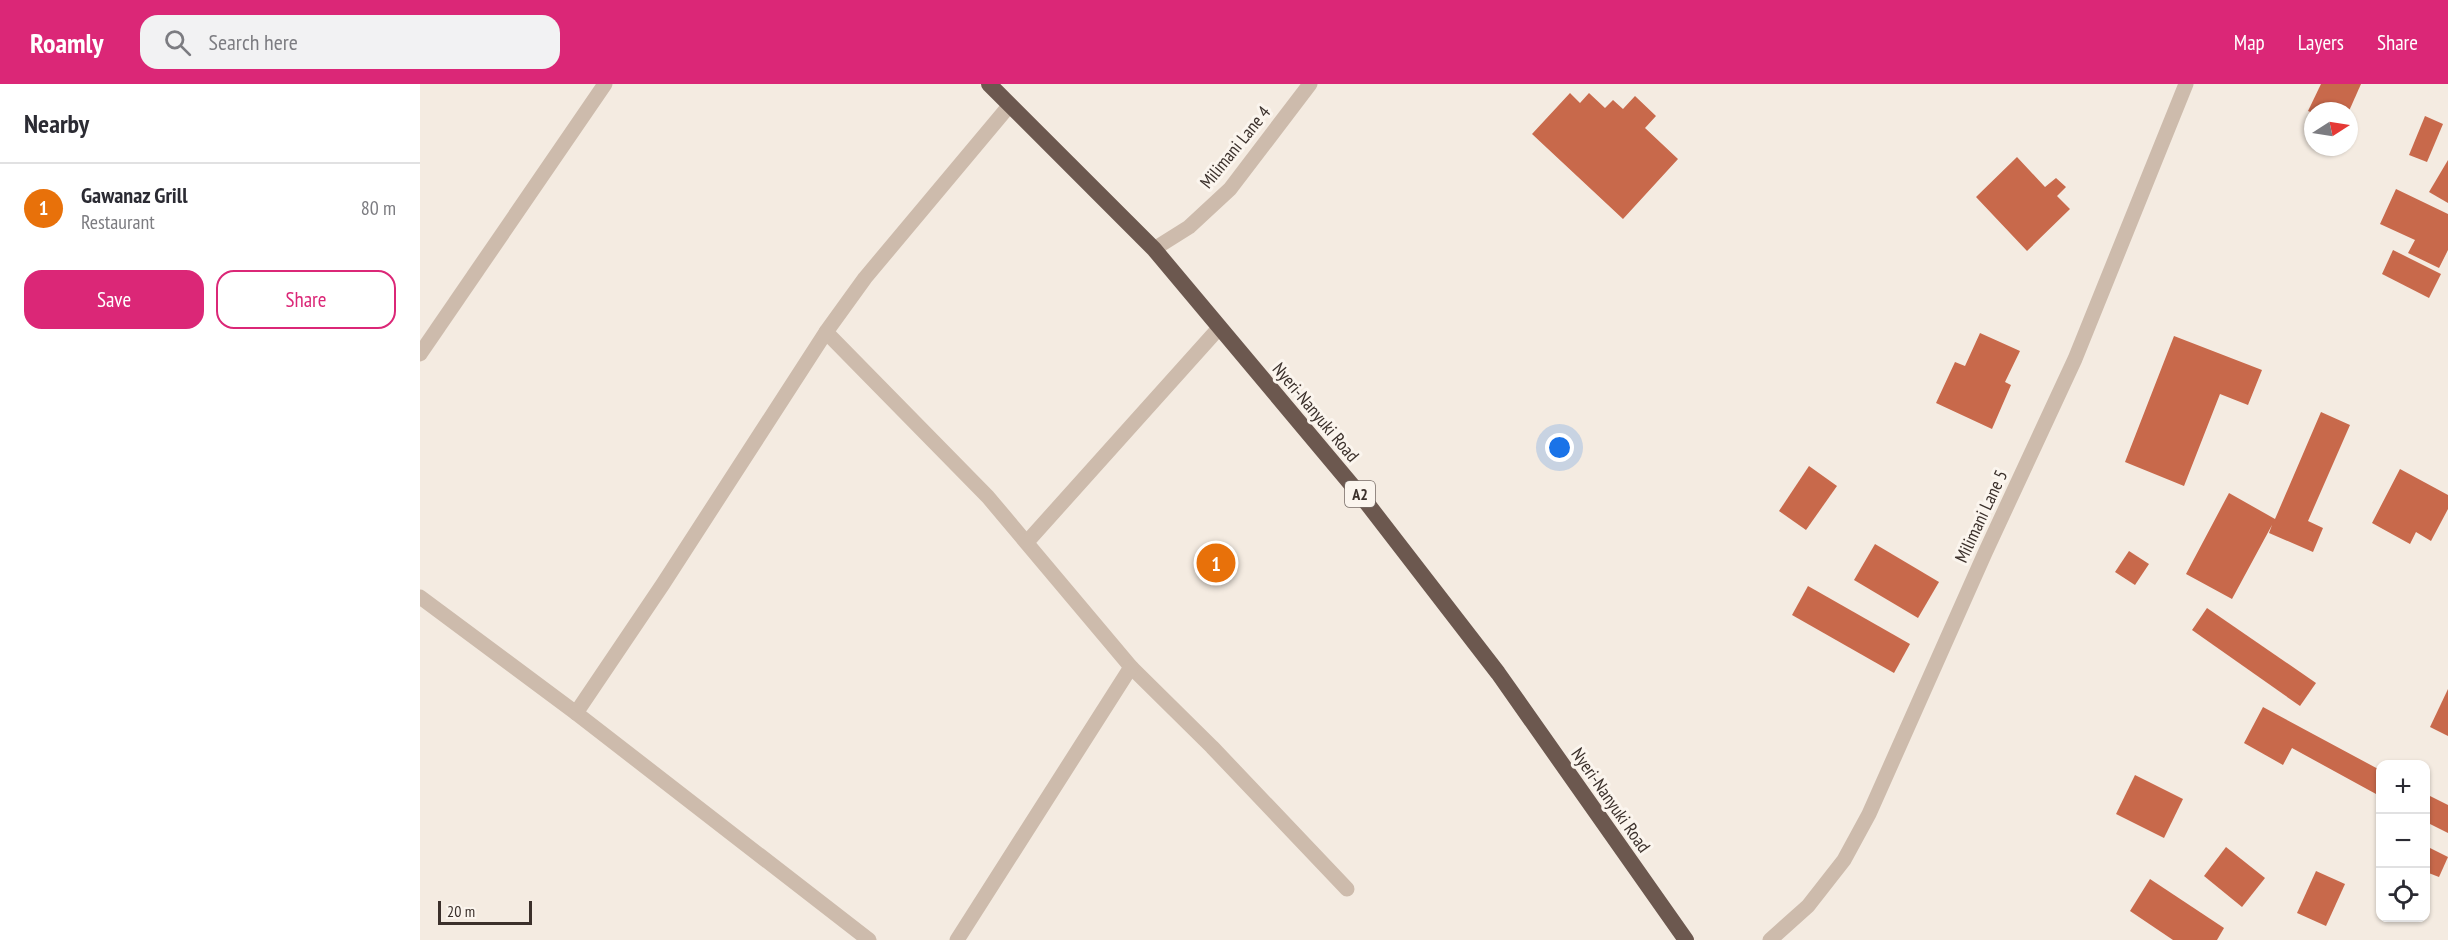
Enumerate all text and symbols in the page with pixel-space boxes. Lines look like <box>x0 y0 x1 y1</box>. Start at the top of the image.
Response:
search box <box>140 15 560 69</box>
text: Roamly <box>30 24 104 61</box>
icon: search <box>161 26 194 59</box>
text: Search here <box>209 28 298 56</box>
text: Map <box>2234 29 2265 56</box>
text: Layers <box>2298 29 2344 56</box>
text: Share <box>2377 29 2418 56</box>
street label: Milimani Lane 4 <box>1195 101 1275 193</box>
north arrow <box>2304 102 2358 156</box>
text: Nearby <box>24 107 89 140</box>
text: Gawanaz Grill <box>81 181 188 209</box>
text: 1 <box>39 195 48 221</box>
text: 80 m <box>361 195 396 221</box>
text: Restaurant <box>81 209 155 235</box>
button: Save <box>24 270 204 329</box>
button: Share <box>216 270 396 329</box>
street label: Nyeri-Nanyuki Road <box>1268 358 1364 466</box>
your location <box>1545 433 1574 462</box>
street label: Milimani Lane 5 <box>1950 466 2012 566</box>
road number: A2 <box>1345 481 1375 507</box>
pin: 1 <box>1196 540 1236 586</box>
street label: Nyeri-Nanyuki Road <box>1566 743 1656 857</box>
map controls <box>2376 760 2430 922</box>
button: + <box>2376 760 2430 814</box>
button: − <box>2376 814 2430 868</box>
button: locate <box>2376 868 2430 922</box>
scale bar <box>438 898 532 926</box>
text: 20 m <box>447 901 475 921</box>

